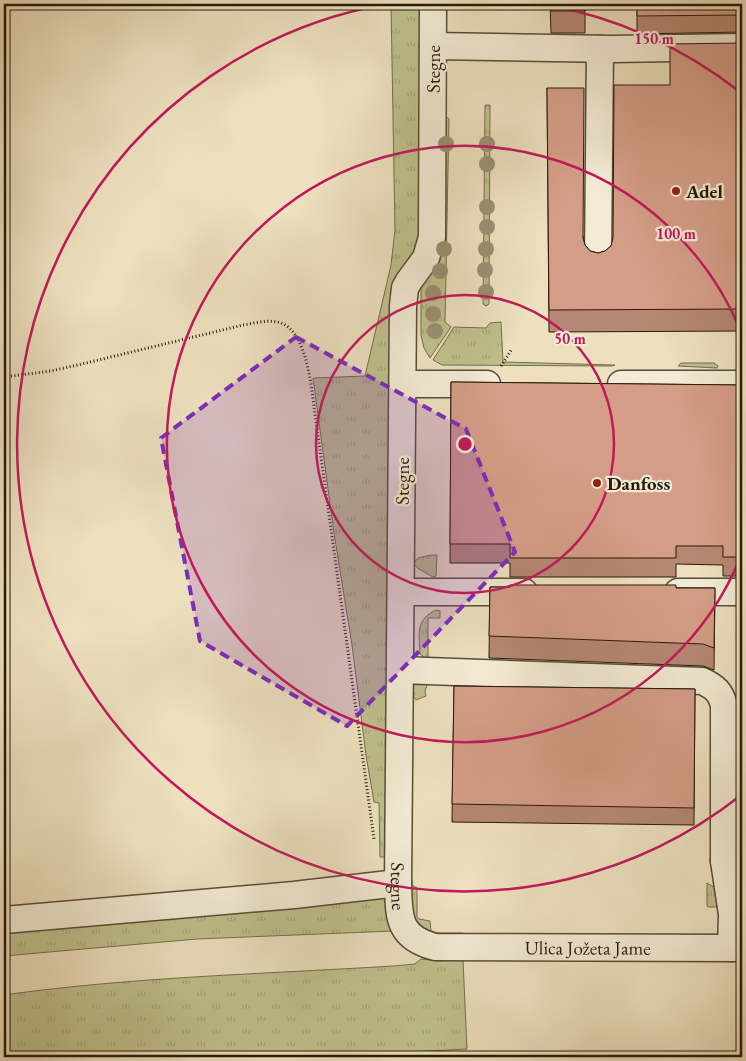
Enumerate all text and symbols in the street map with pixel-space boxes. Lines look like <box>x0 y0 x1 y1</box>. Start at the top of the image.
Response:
text: 150 m <box>634 29 674 48</box>
street label: Stegne <box>421 45 446 93</box>
place label: Adel <box>685 179 723 204</box>
marker: Adel <box>670 185 682 197</box>
text: 100 m <box>656 224 696 243</box>
text: 50 m <box>554 329 586 348</box>
centre of rings <box>456 435 474 453</box>
street label: Stegne <box>390 457 415 505</box>
place label: Danfoss <box>607 471 670 496</box>
marker: Danfoss <box>591 477 603 489</box>
street label: Stegne <box>385 862 412 911</box>
street label: Ulica Jožeta Jame <box>525 935 651 960</box>

